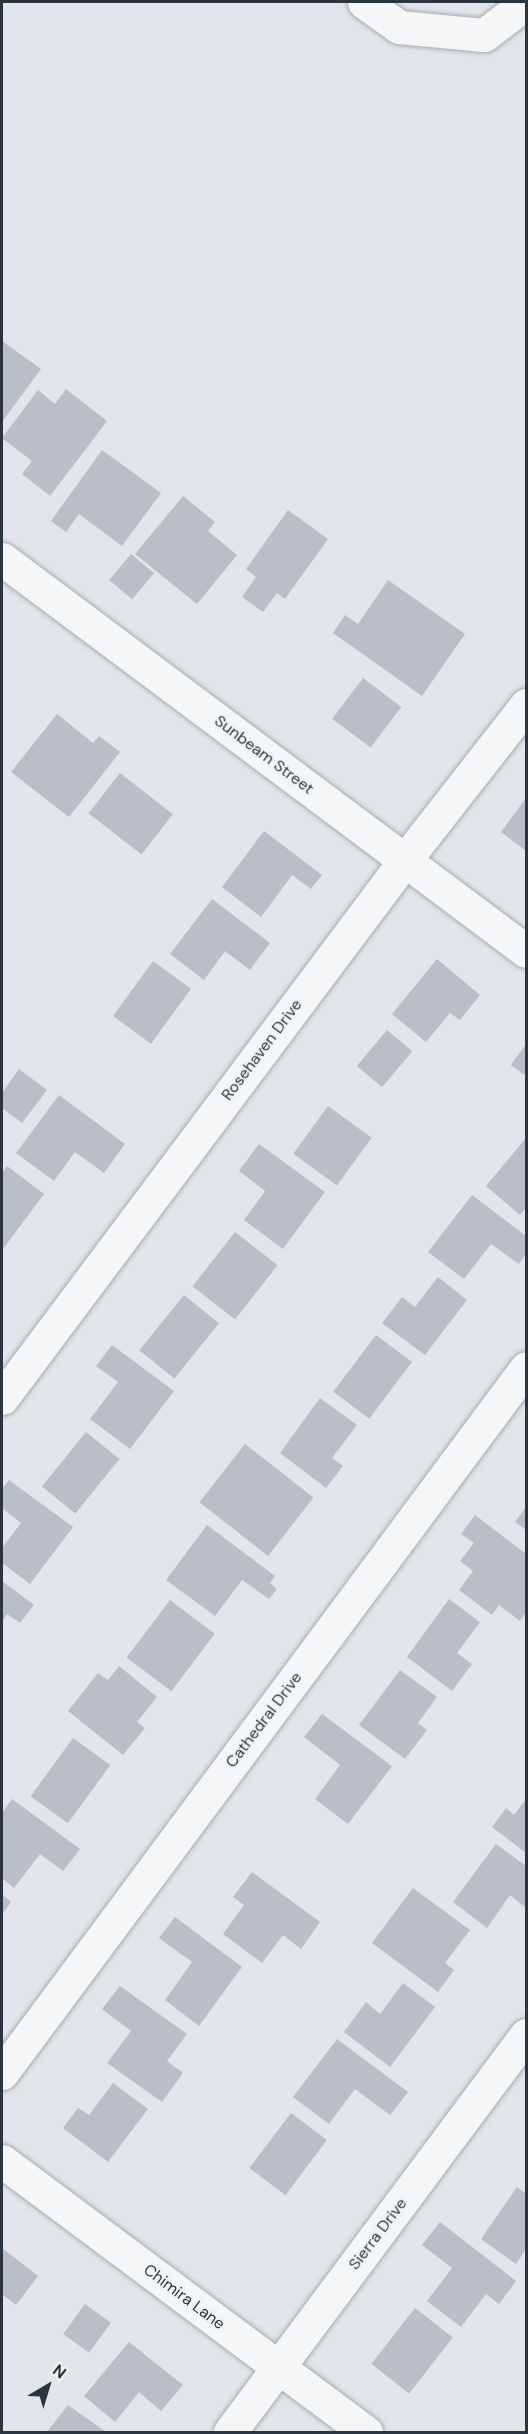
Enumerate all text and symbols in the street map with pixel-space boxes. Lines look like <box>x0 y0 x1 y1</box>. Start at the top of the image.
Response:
street label: Sunbeam Street <box>211 711 317 799</box>
street label: Rosehaven Drive <box>218 996 306 1104</box>
street label: Cathedral Drive <box>222 1668 306 1772</box>
street label: Sierra Drive <box>345 2194 411 2274</box>
street label: Chimira Lane <box>140 2260 228 2334</box>
north arrow <box>18 2356 78 2416</box>
text: N <box>48 2360 70 2383</box>

